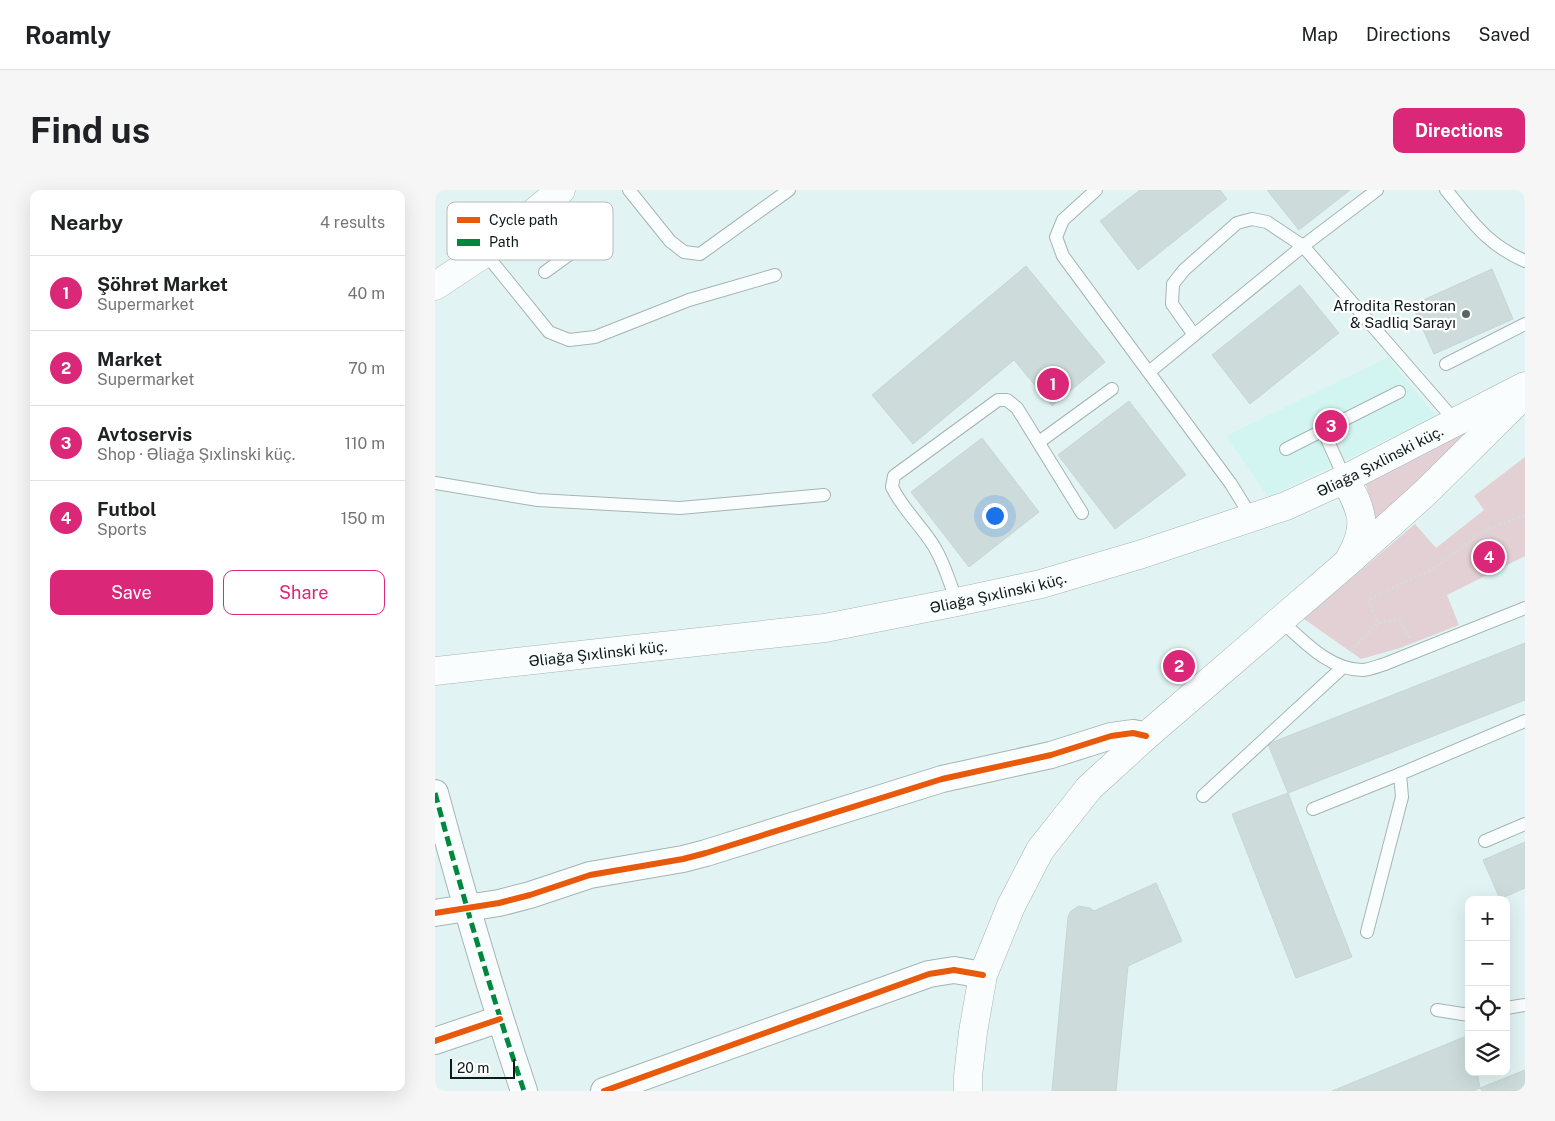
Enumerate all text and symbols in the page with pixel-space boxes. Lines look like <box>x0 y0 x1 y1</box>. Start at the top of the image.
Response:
text: Roamly <box>25 21 111 49</box>
text: Map <box>1301 24 1338 45</box>
text: Directions <box>1366 24 1451 45</box>
text: Saved <box>1479 24 1530 45</box>
button: Directions <box>1393 108 1525 153</box>
text: Find us <box>30 110 150 151</box>
legend <box>447 202 613 260</box>
text: Nearby <box>50 210 123 235</box>
text: Cycle path <box>489 212 558 228</box>
text: 4 results <box>320 213 385 232</box>
text: Path <box>489 234 519 250</box>
text: Şöhrət Market <box>97 273 228 295</box>
text: 1 <box>63 284 69 303</box>
text: 40 m <box>347 284 385 303</box>
text: Supermarket <box>97 295 194 314</box>
place label: Afrodita Restoran & Sadliq Sarayı <box>1333 297 1456 331</box>
marker: Afrodita Restoran & Sadliq Sarayı <box>1460 308 1472 320</box>
text: Market <box>97 348 162 370</box>
text: 2 <box>61 359 71 378</box>
text: 70 m <box>348 359 385 378</box>
pin: 1 <box>1037 365 1069 403</box>
text: Supermarket <box>97 370 194 389</box>
pin: 3 <box>1315 407 1347 445</box>
street label: Əliağa Şıxlinski küç. <box>1314 421 1446 499</box>
text: Avtoservis <box>97 423 192 445</box>
text: 3 <box>61 434 71 453</box>
text: 110 m <box>344 434 385 453</box>
text: Shop · Əliağa Şıxlinski küç. <box>97 445 295 464</box>
text: Futbol <box>97 498 156 520</box>
your location <box>982 503 1008 529</box>
text: 4 <box>61 509 71 528</box>
text: 150 m <box>341 509 385 528</box>
text: Sports <box>97 520 147 539</box>
pin: 4 <box>1473 538 1505 576</box>
street label: Əliağa Şıxlinski küç. <box>928 568 1068 616</box>
button: Save <box>50 570 213 615</box>
button: Share <box>223 570 385 615</box>
street label: Əliağa Şıxlinski küç. <box>528 637 668 669</box>
pin: 2 <box>1163 647 1195 685</box>
map controls <box>1465 896 1510 1076</box>
button: + <box>1465 896 1510 941</box>
button: − <box>1465 941 1510 986</box>
button: locate <box>1465 986 1510 1031</box>
button: layers <box>1465 1031 1510 1076</box>
scale bar <box>450 1056 515 1079</box>
text: 20 m <box>457 1060 489 1076</box>

